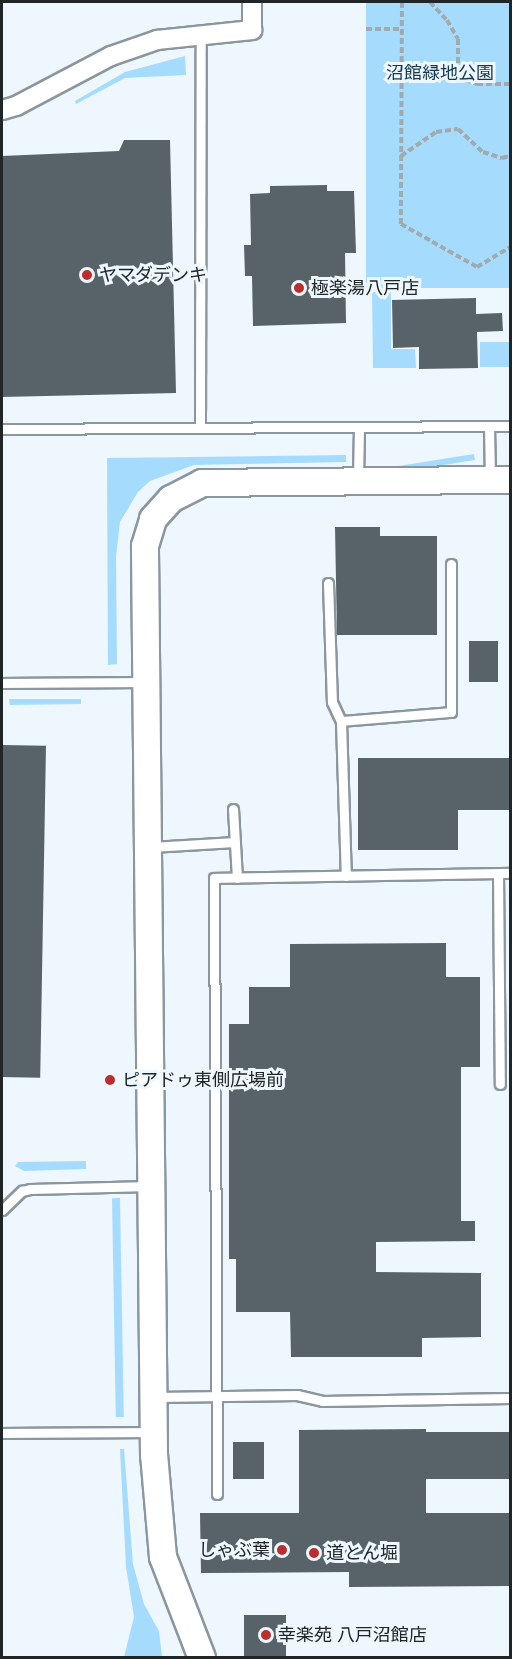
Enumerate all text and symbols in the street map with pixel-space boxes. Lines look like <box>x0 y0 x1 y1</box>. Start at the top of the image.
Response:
park label: 沼館緑地公園 <box>386 62 494 84</box>
place label: ヤマダデンキ <box>99 264 207 286</box>
marker: ヤマダデンキ <box>80 268 94 282</box>
place label: 極楽湯八戸店 <box>311 277 419 299</box>
marker: 極楽湯八戸店 <box>292 281 306 295</box>
place label: ピアドゥ東側広場前 <box>122 1069 284 1091</box>
marker: ピアドゥ東側広場前 <box>103 1073 117 1087</box>
place label: しゃぶ葉 <box>198 1539 270 1561</box>
place label: 道とん堀 <box>326 1542 398 1564</box>
marker: しゃぶ葉 <box>275 1543 289 1557</box>
marker: 道とん堀 <box>307 1546 321 1560</box>
place label: 幸楽苑 八戸沼館店 <box>278 1624 427 1646</box>
marker: 幸楽苑 八戸沼館店 <box>259 1628 273 1642</box>

